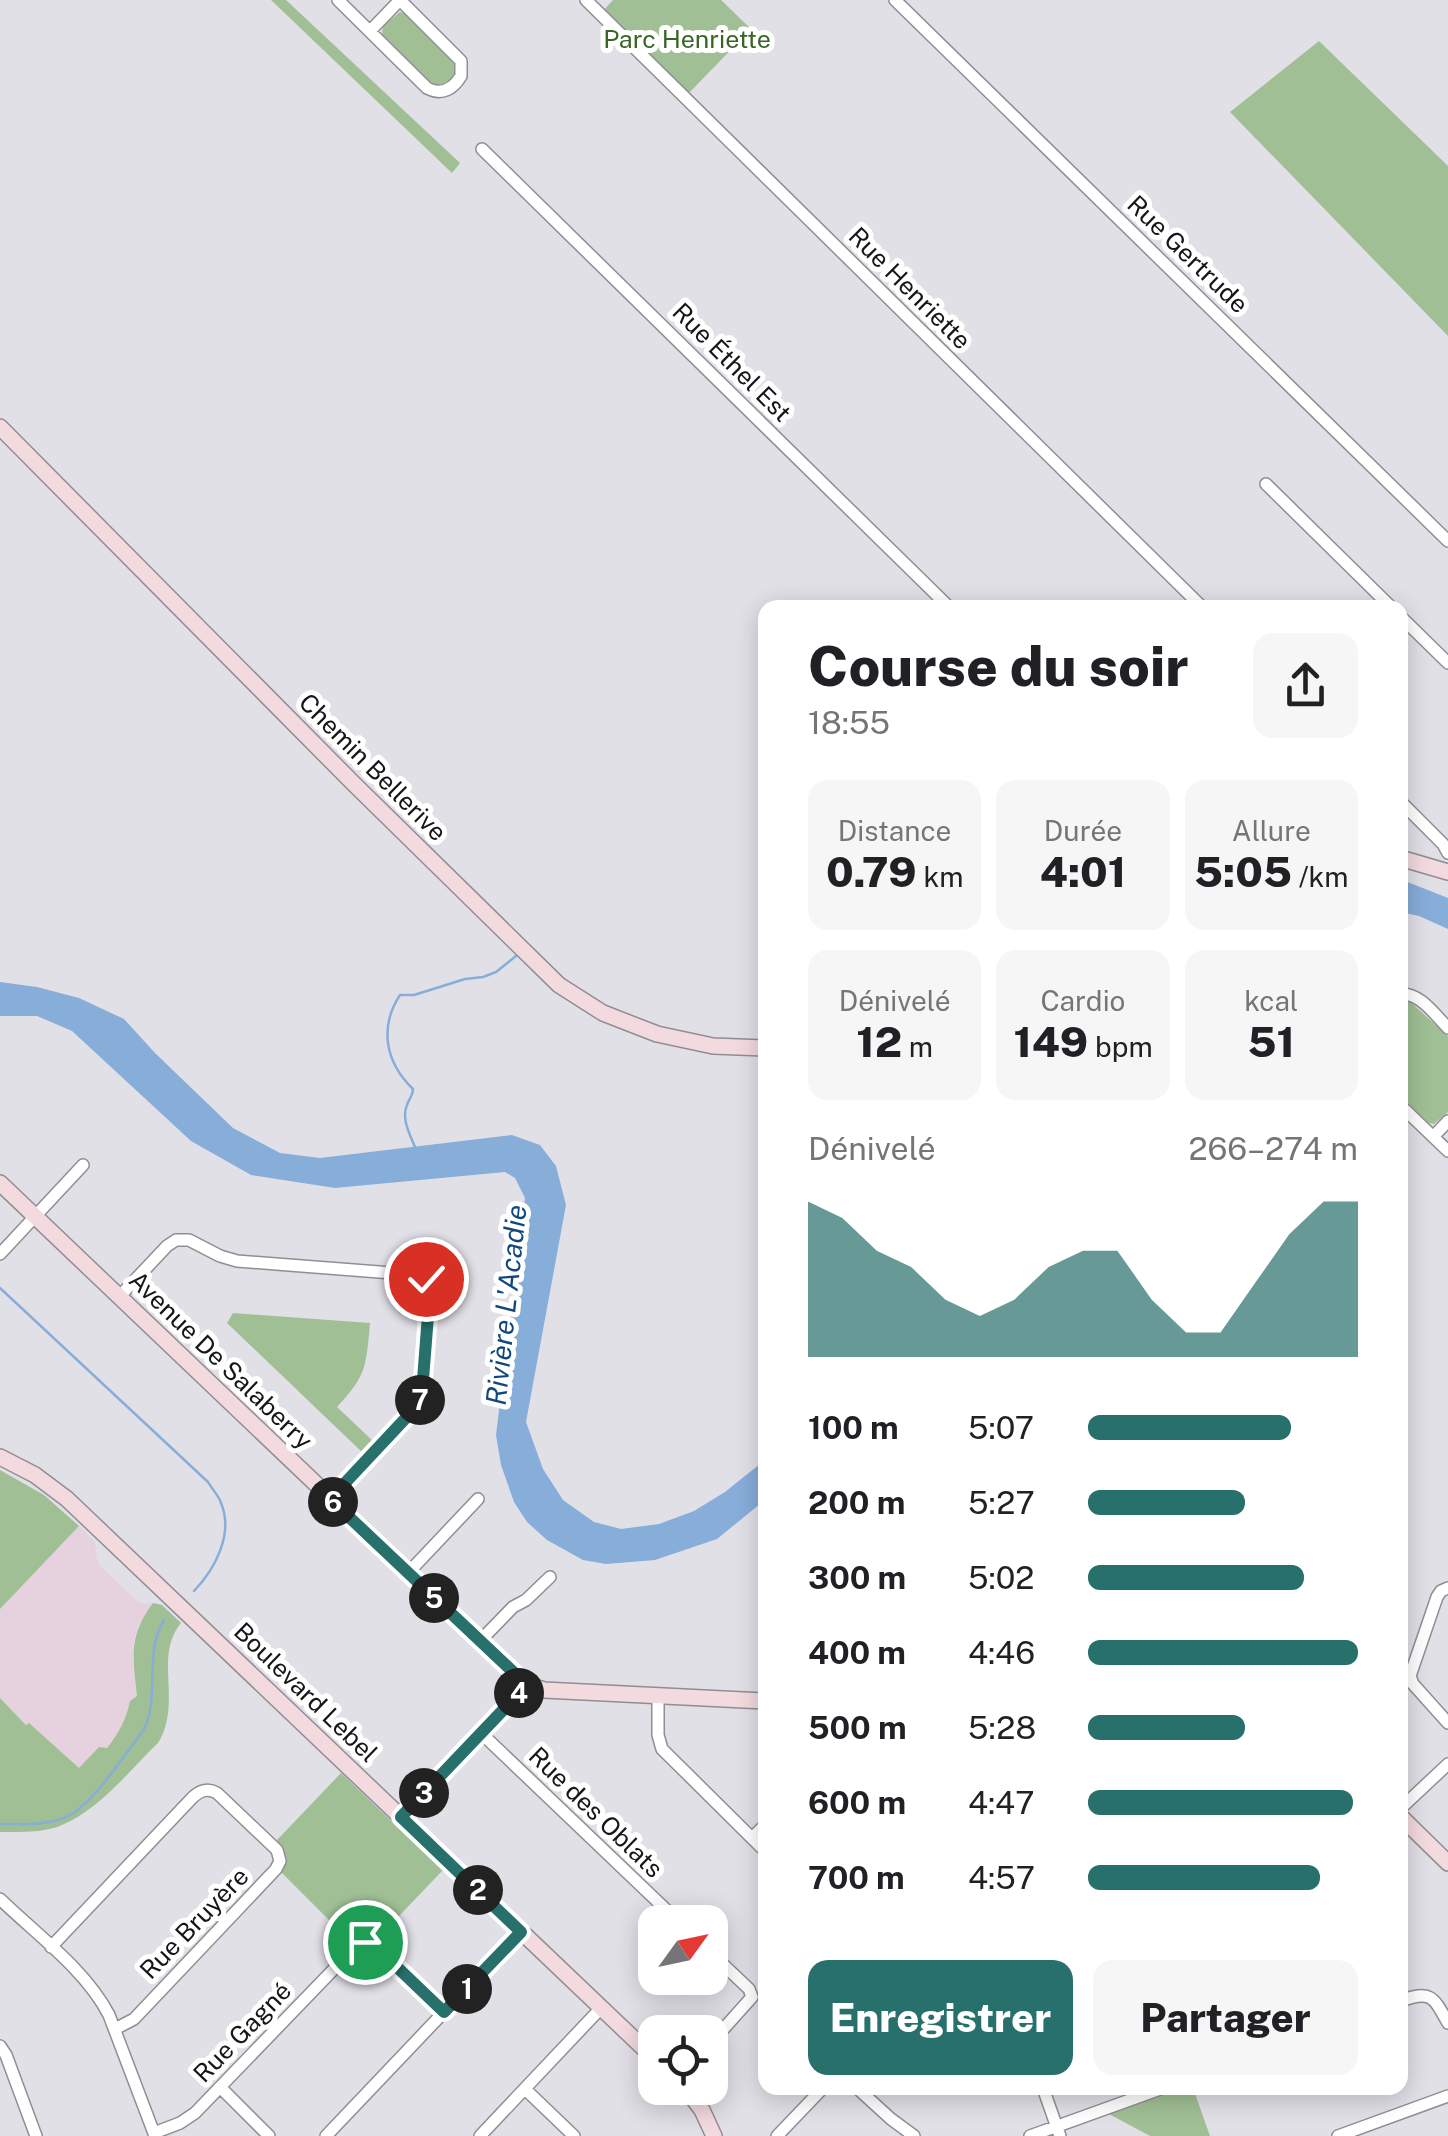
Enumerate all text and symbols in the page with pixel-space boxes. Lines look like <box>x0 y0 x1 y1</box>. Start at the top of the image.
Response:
park label: Parc Henriette <box>603 24 771 54</box>
street label: Rue Gertrude <box>1121 189 1255 319</box>
street label: Rue Henriette <box>843 221 977 355</box>
street label: Rue Éthel Est <box>666 296 798 428</box>
button: share <box>1253 633 1358 738</box>
text: Course du soir <box>808 634 1188 698</box>
street label: Chemin Bellerive <box>293 687 453 847</box>
text: 18:55 <box>808 704 890 741</box>
text: Distance <box>838 814 951 847</box>
text: Durée <box>1044 814 1122 847</box>
text: Allure <box>1232 814 1311 847</box>
text: 0.79 <box>826 847 917 896</box>
text: 4:01 <box>1040 847 1126 896</box>
text: 5:05 <box>1194 847 1292 896</box>
text: km <box>917 860 963 893</box>
text: /km <box>1292 860 1349 893</box>
text: Dénivelé <box>839 984 951 1017</box>
text: Cardio <box>1041 984 1125 1017</box>
text: kcal <box>1244 984 1298 1017</box>
text: 12 <box>856 1017 902 1066</box>
text: 149 <box>1013 1017 1088 1066</box>
text: 51 <box>1248 1017 1295 1066</box>
text: m <box>902 1030 933 1063</box>
text: bpm <box>1088 1030 1153 1063</box>
text: Dénivelé <box>808 1130 936 1167</box>
text: 266–274 m <box>1189 1130 1358 1167</box>
water label: Rivière L'Acadie <box>479 1203 532 1407</box>
pin <box>384 1237 469 1322</box>
icon: check <box>399 1252 454 1307</box>
street label: Avenue De Salaberry <box>123 1265 319 1455</box>
pin: 7 <box>395 1375 445 1425</box>
text: 7 <box>411 1383 429 1416</box>
text: 100 m <box>808 1409 899 1446</box>
text: 5:07 <box>968 1409 1034 1446</box>
pin: 6 <box>308 1477 358 1527</box>
text: 200 m <box>808 1484 905 1521</box>
text: 5:27 <box>968 1484 1035 1521</box>
text: 6 <box>324 1485 342 1518</box>
text: 300 m <box>808 1559 906 1596</box>
text: 5:02 <box>968 1559 1034 1596</box>
pin: 5 <box>409 1573 459 1623</box>
text: 5 <box>425 1581 443 1614</box>
street label: Boulevard Lebel <box>228 1616 384 1768</box>
text: 400 m <box>808 1634 906 1671</box>
text: 4:46 <box>968 1634 1035 1671</box>
pin: 4 <box>494 1668 544 1718</box>
text: 4 <box>510 1676 528 1709</box>
text: 500 m <box>808 1709 907 1746</box>
text: 5:28 <box>968 1709 1036 1746</box>
street label: Rue des Oblats <box>523 1741 669 1883</box>
pin: 3 <box>399 1768 449 1818</box>
text: 3 <box>415 1776 433 1809</box>
text: 600 m <box>808 1784 906 1821</box>
text: 4:47 <box>968 1784 1034 1821</box>
text: 700 m <box>808 1859 905 1896</box>
text: 4:57 <box>968 1859 1035 1896</box>
street label: Rue Bruyère <box>133 1861 255 1985</box>
pin: 2 <box>453 1865 503 1915</box>
text: 2 <box>469 1873 487 1906</box>
pin <box>323 1900 408 1985</box>
north arrow <box>638 1905 728 1995</box>
map controls <box>638 1905 728 2105</box>
icon: arrive <box>338 1915 393 1970</box>
button: Enregistrer <box>808 1960 1073 2075</box>
button: Partager <box>1093 1960 1358 2075</box>
pin: 1 <box>442 1964 492 2014</box>
text: 1 <box>461 1972 473 2005</box>
street label: Rue Gagné <box>187 1976 297 2088</box>
button: locate <box>638 2015 728 2105</box>

